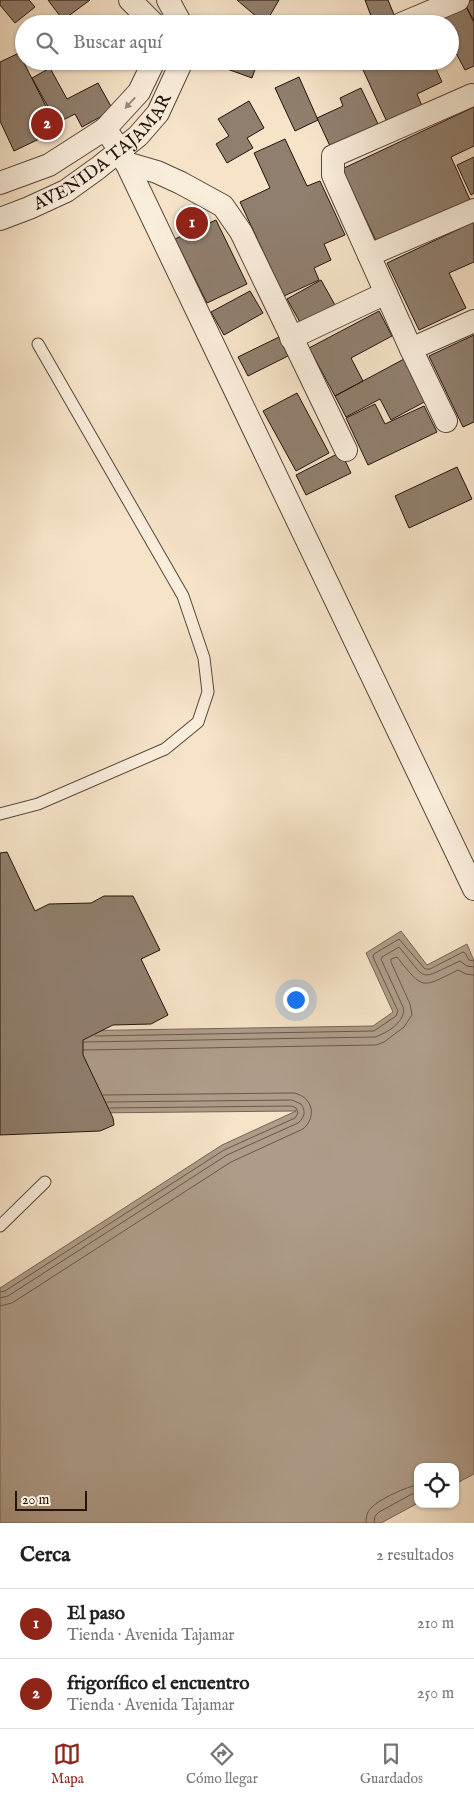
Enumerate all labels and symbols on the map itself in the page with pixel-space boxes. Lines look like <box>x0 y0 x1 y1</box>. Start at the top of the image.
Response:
street label: AVENIDA TAJAMAR <box>29 89 177 216</box>
one-way arrow <box>124 97 136 109</box>
pin: 2 <box>31 105 63 143</box>
pin: 1 <box>176 204 208 242</box>
your location <box>283 987 309 1013</box>
scale bar <box>15 1488 88 1511</box>

